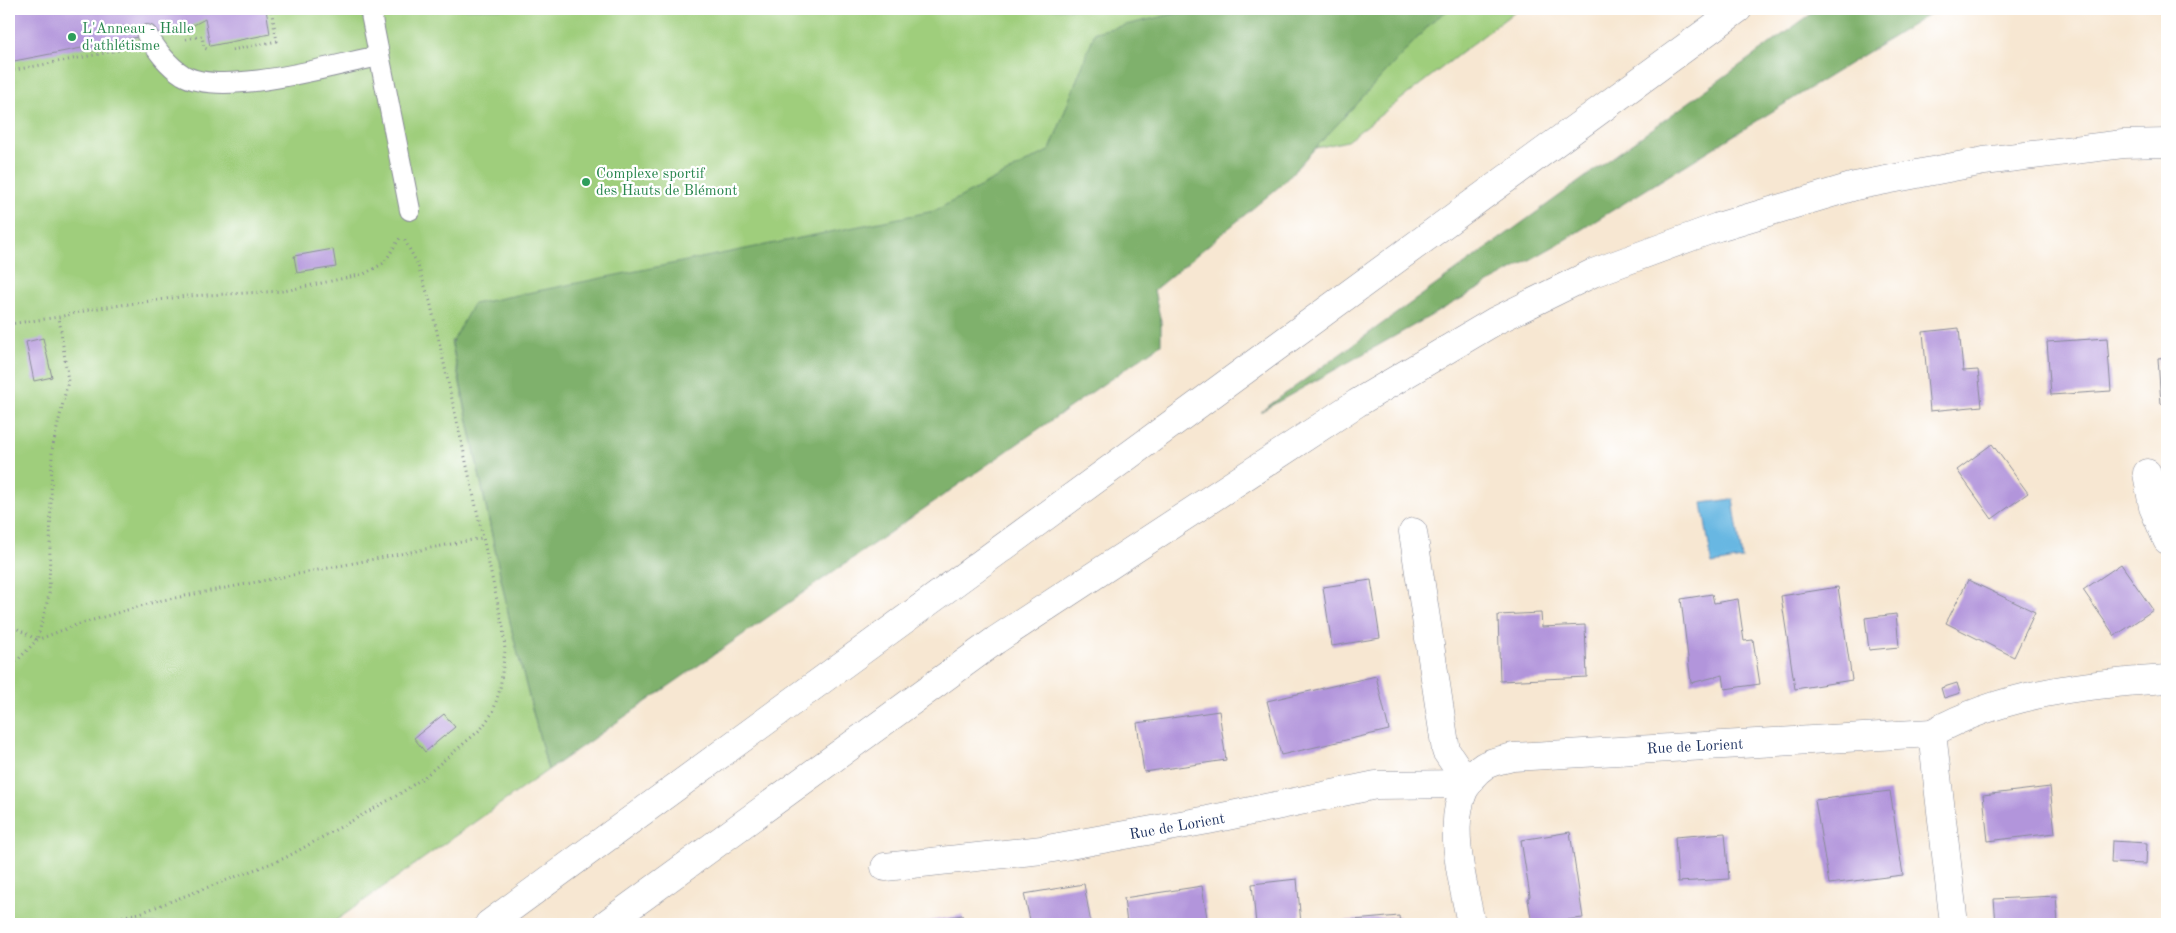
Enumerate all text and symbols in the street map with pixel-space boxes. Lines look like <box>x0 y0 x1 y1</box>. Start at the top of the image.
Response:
place label: L'Anneau - Halle d'athlétisme <box>82 22 194 54</box>
marker: L'Anneau - Halle d'athlétisme <box>66 31 78 43</box>
place label: Complexe sportif des Hauts de Blémont <box>596 167 738 199</box>
marker: Complexe sportif des Hauts de Blémont <box>580 176 592 188</box>
street label: Rue de Lorient <box>1646 737 1744 758</box>
street label: Rue de Lorient <box>1128 812 1226 843</box>

